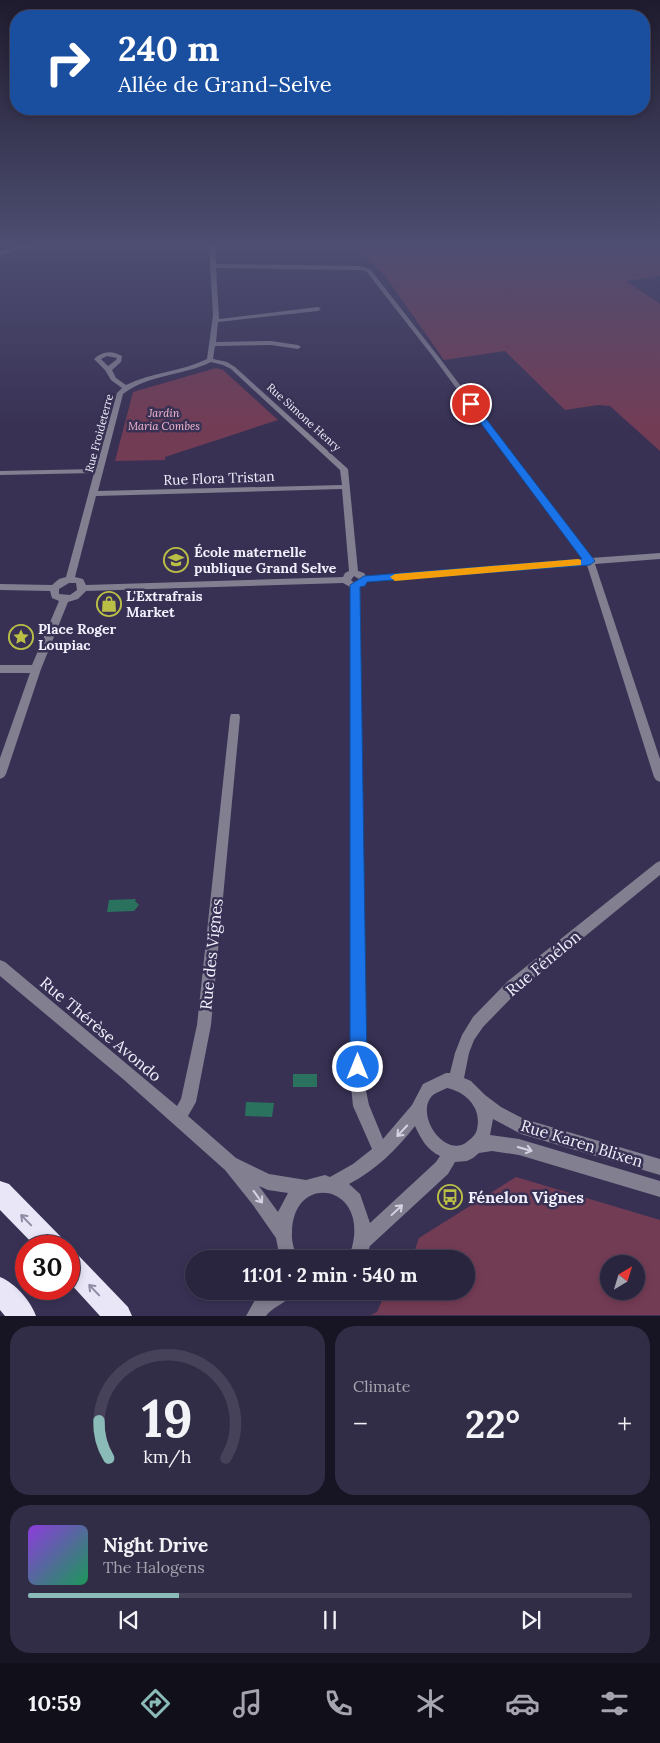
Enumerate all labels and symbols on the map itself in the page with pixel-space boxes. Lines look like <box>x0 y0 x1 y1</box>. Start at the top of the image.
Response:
street label: Rue Simone Henry <box>264 380 344 454</box>
pin <box>450 383 492 425</box>
street label: Rue Froideterre <box>82 392 116 474</box>
park label: Jardin Maria Combes <box>128 406 200 433</box>
street label: Rue Flora Tristan <box>163 467 275 489</box>
place label: École maternelle publique Grand Selve <box>194 543 337 577</box>
school or university icon: École maternelle publique Grand Selve <box>163 547 189 573</box>
place label: L'Extrafrais Market <box>126 587 203 621</box>
shop icon: L'Extrafrais Market <box>96 591 122 617</box>
place label: Place Roger Loupiac <box>38 620 117 654</box>
place icon: Place Roger Loupiac <box>8 624 34 650</box>
street label: Rue des Vignes <box>195 897 227 1011</box>
street label: Rue Fénélon <box>502 926 585 1000</box>
street label: Rue Thérèse Avondo <box>36 972 166 1086</box>
position arrow <box>331 1040 383 1092</box>
street label: Rue Karen Blixen <box>519 1115 646 1171</box>
one-way arrow <box>396 1125 408 1137</box>
one-way arrow <box>517 1144 533 1154</box>
bus stop icon: Fénelon Vignes <box>437 1184 463 1210</box>
place label: Fénelon Vignes <box>468 1187 584 1207</box>
one-way arrow <box>252 1190 263 1203</box>
one-way arrow <box>391 1204 404 1216</box>
one-way arrow <box>20 1214 32 1226</box>
speed limit sign: 30 <box>15 1235 80 1300</box>
north arrow <box>600 1255 645 1300</box>
one-way arrow <box>88 1283 100 1296</box>

